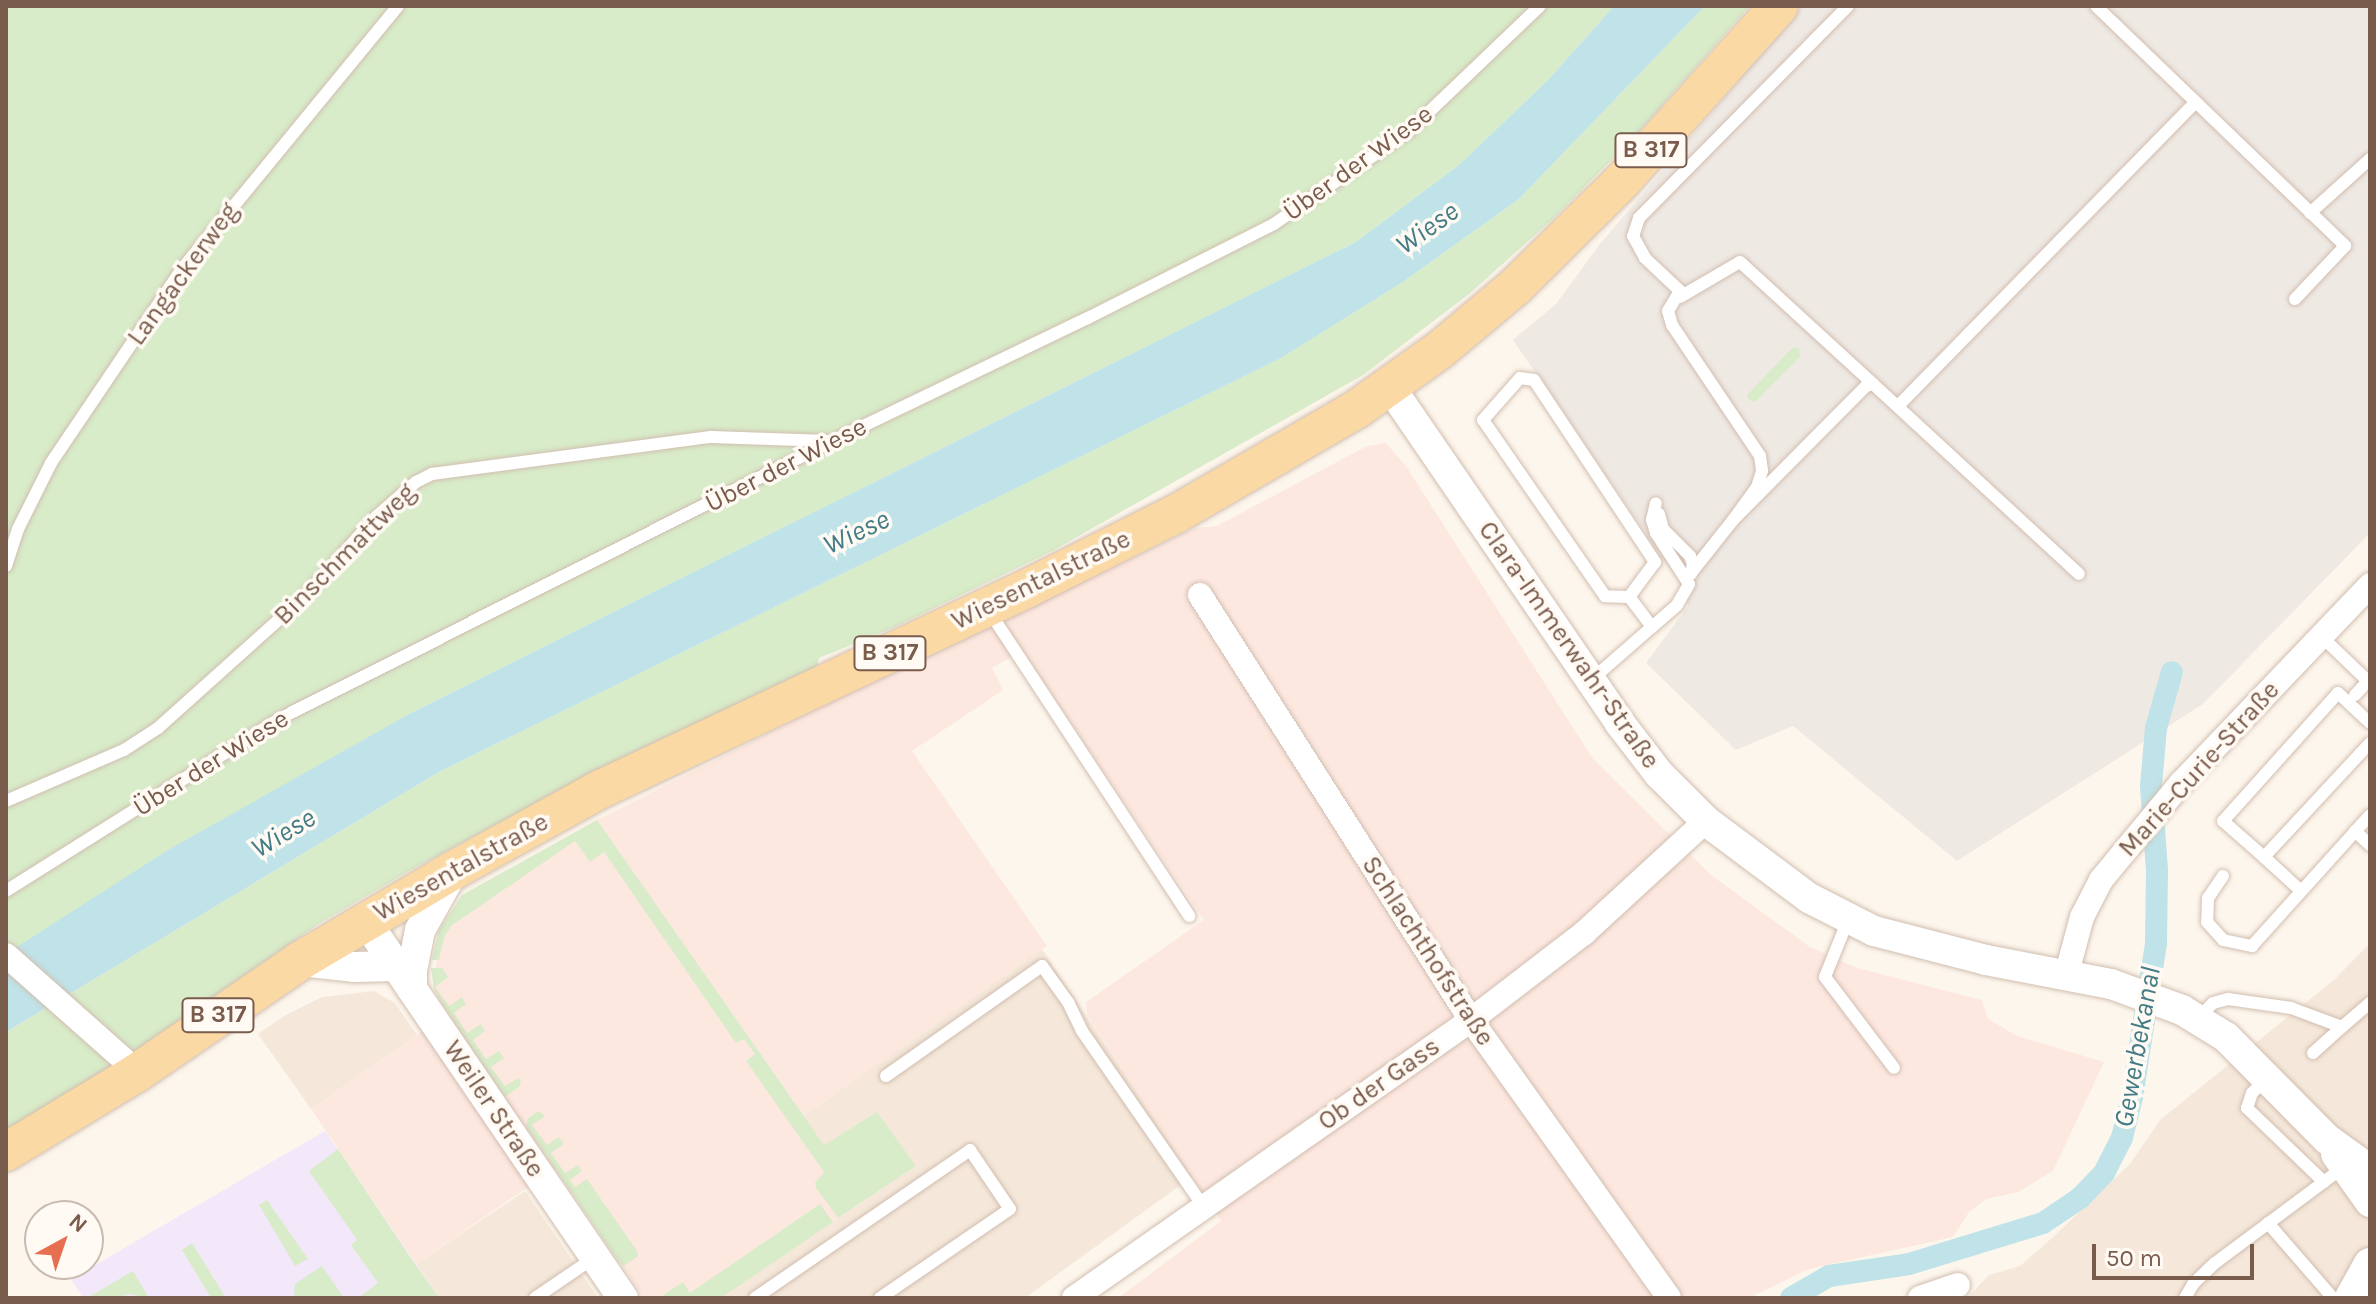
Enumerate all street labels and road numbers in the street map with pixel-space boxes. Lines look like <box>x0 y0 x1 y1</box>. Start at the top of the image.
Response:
street label: Über der Wiese <box>1277 98 1439 228</box>
road number: B 317 <box>1613 130 1689 170</box>
street label: Langackerweg <box>121 197 245 351</box>
street label: Über der Wiese <box>700 411 872 519</box>
street label: Binschmattweg <box>268 477 422 631</box>
street label: Clara-Immerwahr-Straße <box>1472 515 1666 775</box>
street label: Wiesentalstraße <box>947 523 1135 637</box>
road number: B 317 <box>852 633 928 673</box>
street label: Marie-Curie-Straße <box>2112 675 2286 863</box>
street label: Über der Wiese <box>128 703 294 823</box>
street label: Wiesentalstraße <box>368 806 554 928</box>
street label: Schlachthofstraße <box>1355 850 1501 1052</box>
road number: B 317 <box>180 995 256 1035</box>
street label: Ob der Gass <box>1312 1031 1446 1137</box>
street label: Weiler Straße <box>437 1035 551 1183</box>

